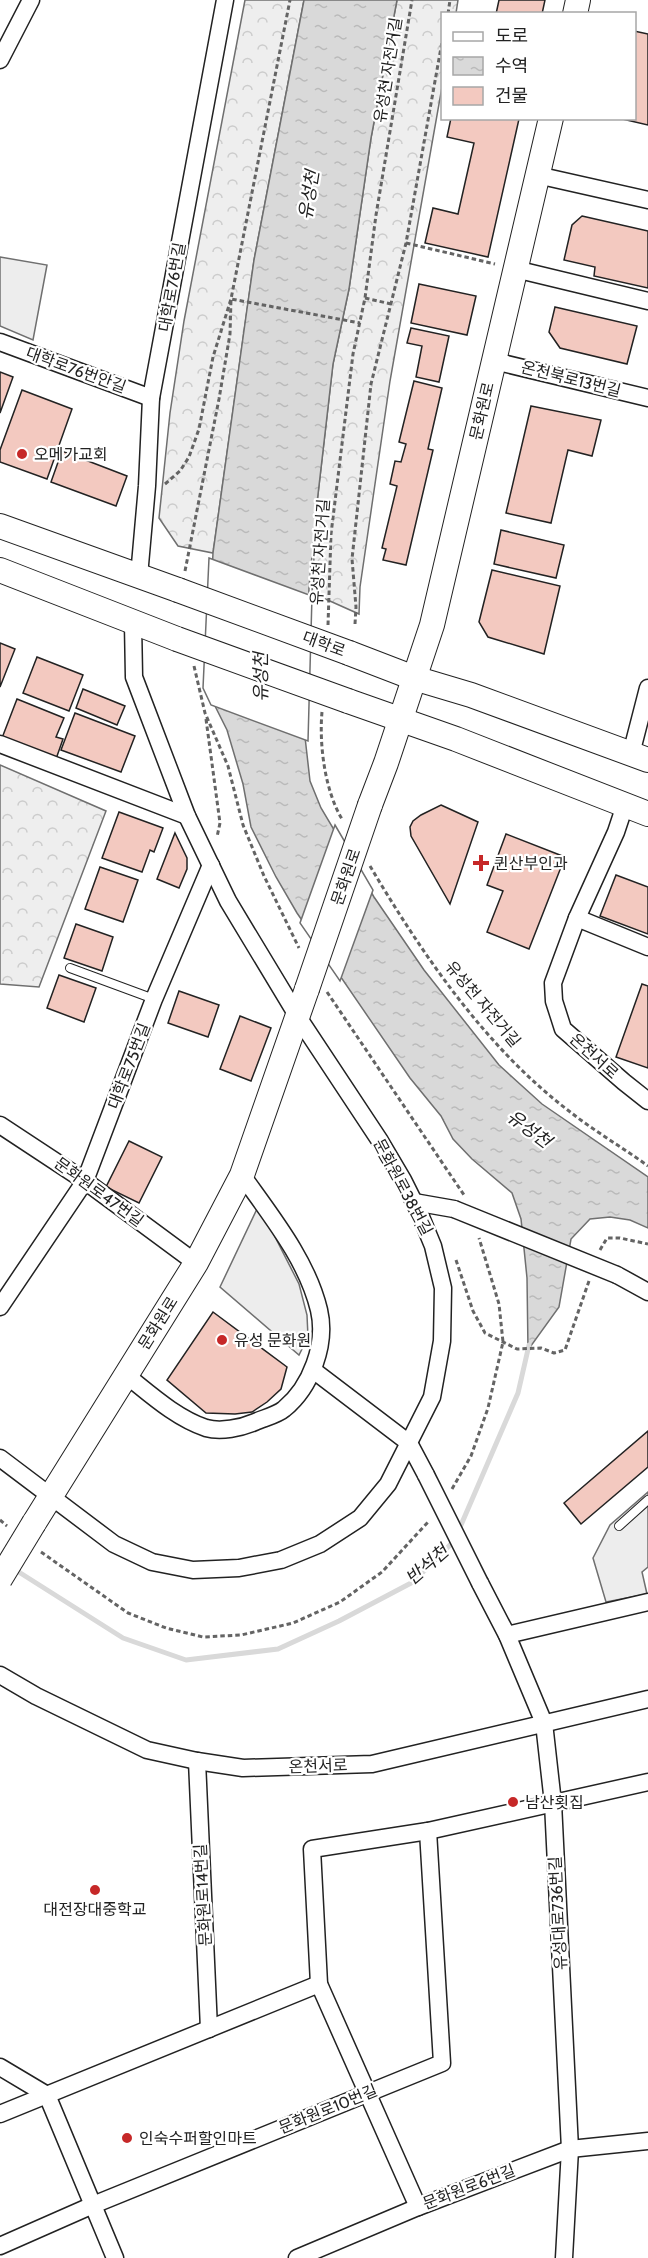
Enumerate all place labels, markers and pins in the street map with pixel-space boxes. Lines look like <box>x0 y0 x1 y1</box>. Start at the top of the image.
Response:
place label: 오메가교회 <box>34 445 108 464</box>
marker: 오메가교회 <box>15 447 29 461</box>
marker: 퀸산부인과 <box>472 854 490 872</box>
place label: 퀸산부인과 <box>494 854 568 873</box>
place label: 유성 문화원 <box>234 1331 311 1350</box>
marker: 유성 문화원 <box>215 1333 229 1347</box>
place label: 남산횟집 <box>525 1793 584 1812</box>
marker: 남산횟집 <box>506 1795 520 1809</box>
marker: 대전장대중학교 <box>88 1883 102 1897</box>
place label: 대전장대중학교 <box>43 1900 147 1919</box>
place label: 인숙수퍼할인마트 <box>139 2129 257 2148</box>
marker: 인숙수퍼할인마트 <box>120 2131 134 2145</box>

